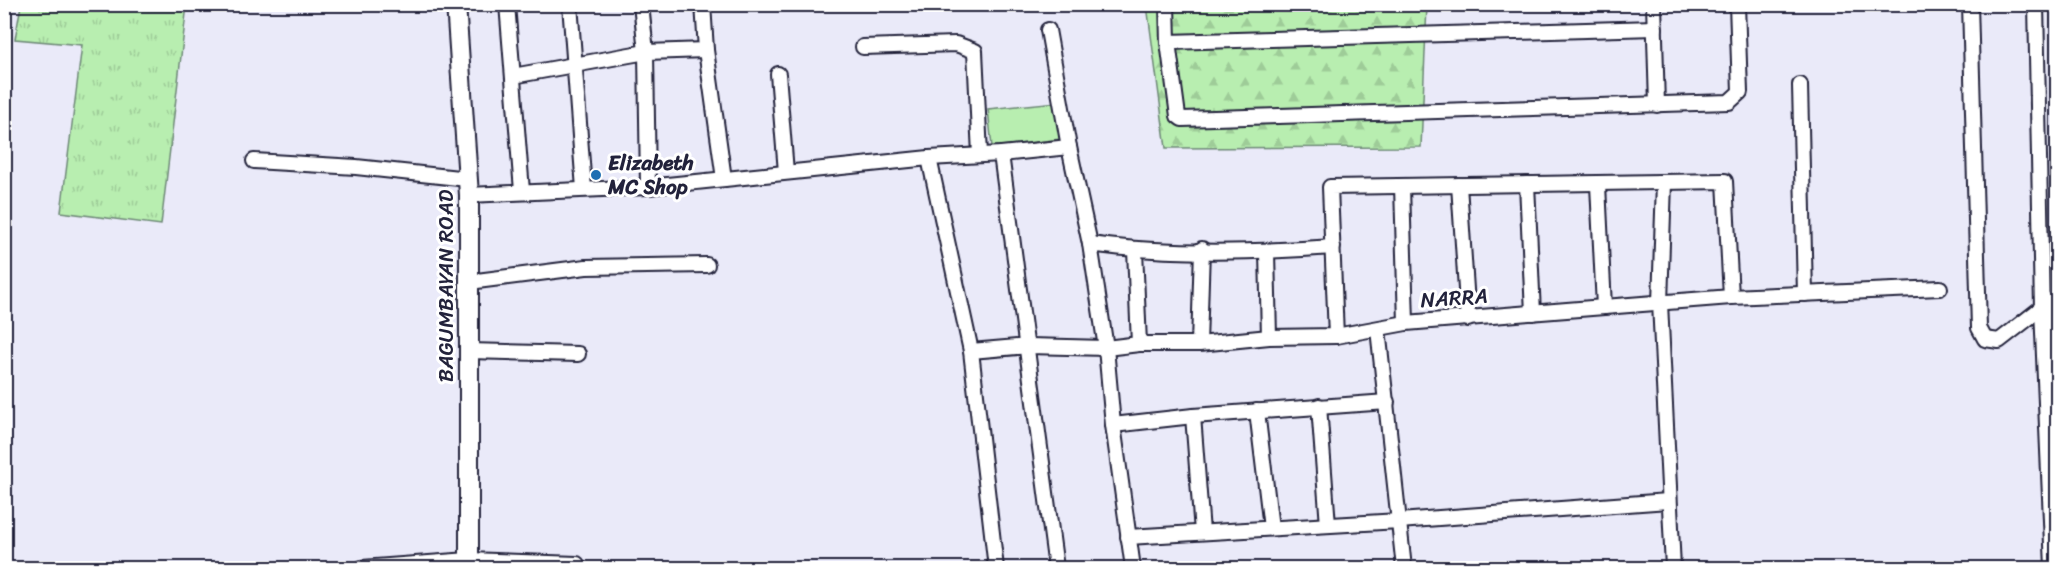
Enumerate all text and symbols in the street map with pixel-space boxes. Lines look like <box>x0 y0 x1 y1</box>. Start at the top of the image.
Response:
place label: Elizabeth MC Shop <box>607 144 693 206</box>
marker: Elizabeth MC Shop <box>589 168 603 182</box>
street label: BAGUMBAYAN ROAD <box>427 189 465 382</box>
street label: NARRA <box>1419 277 1489 319</box>

